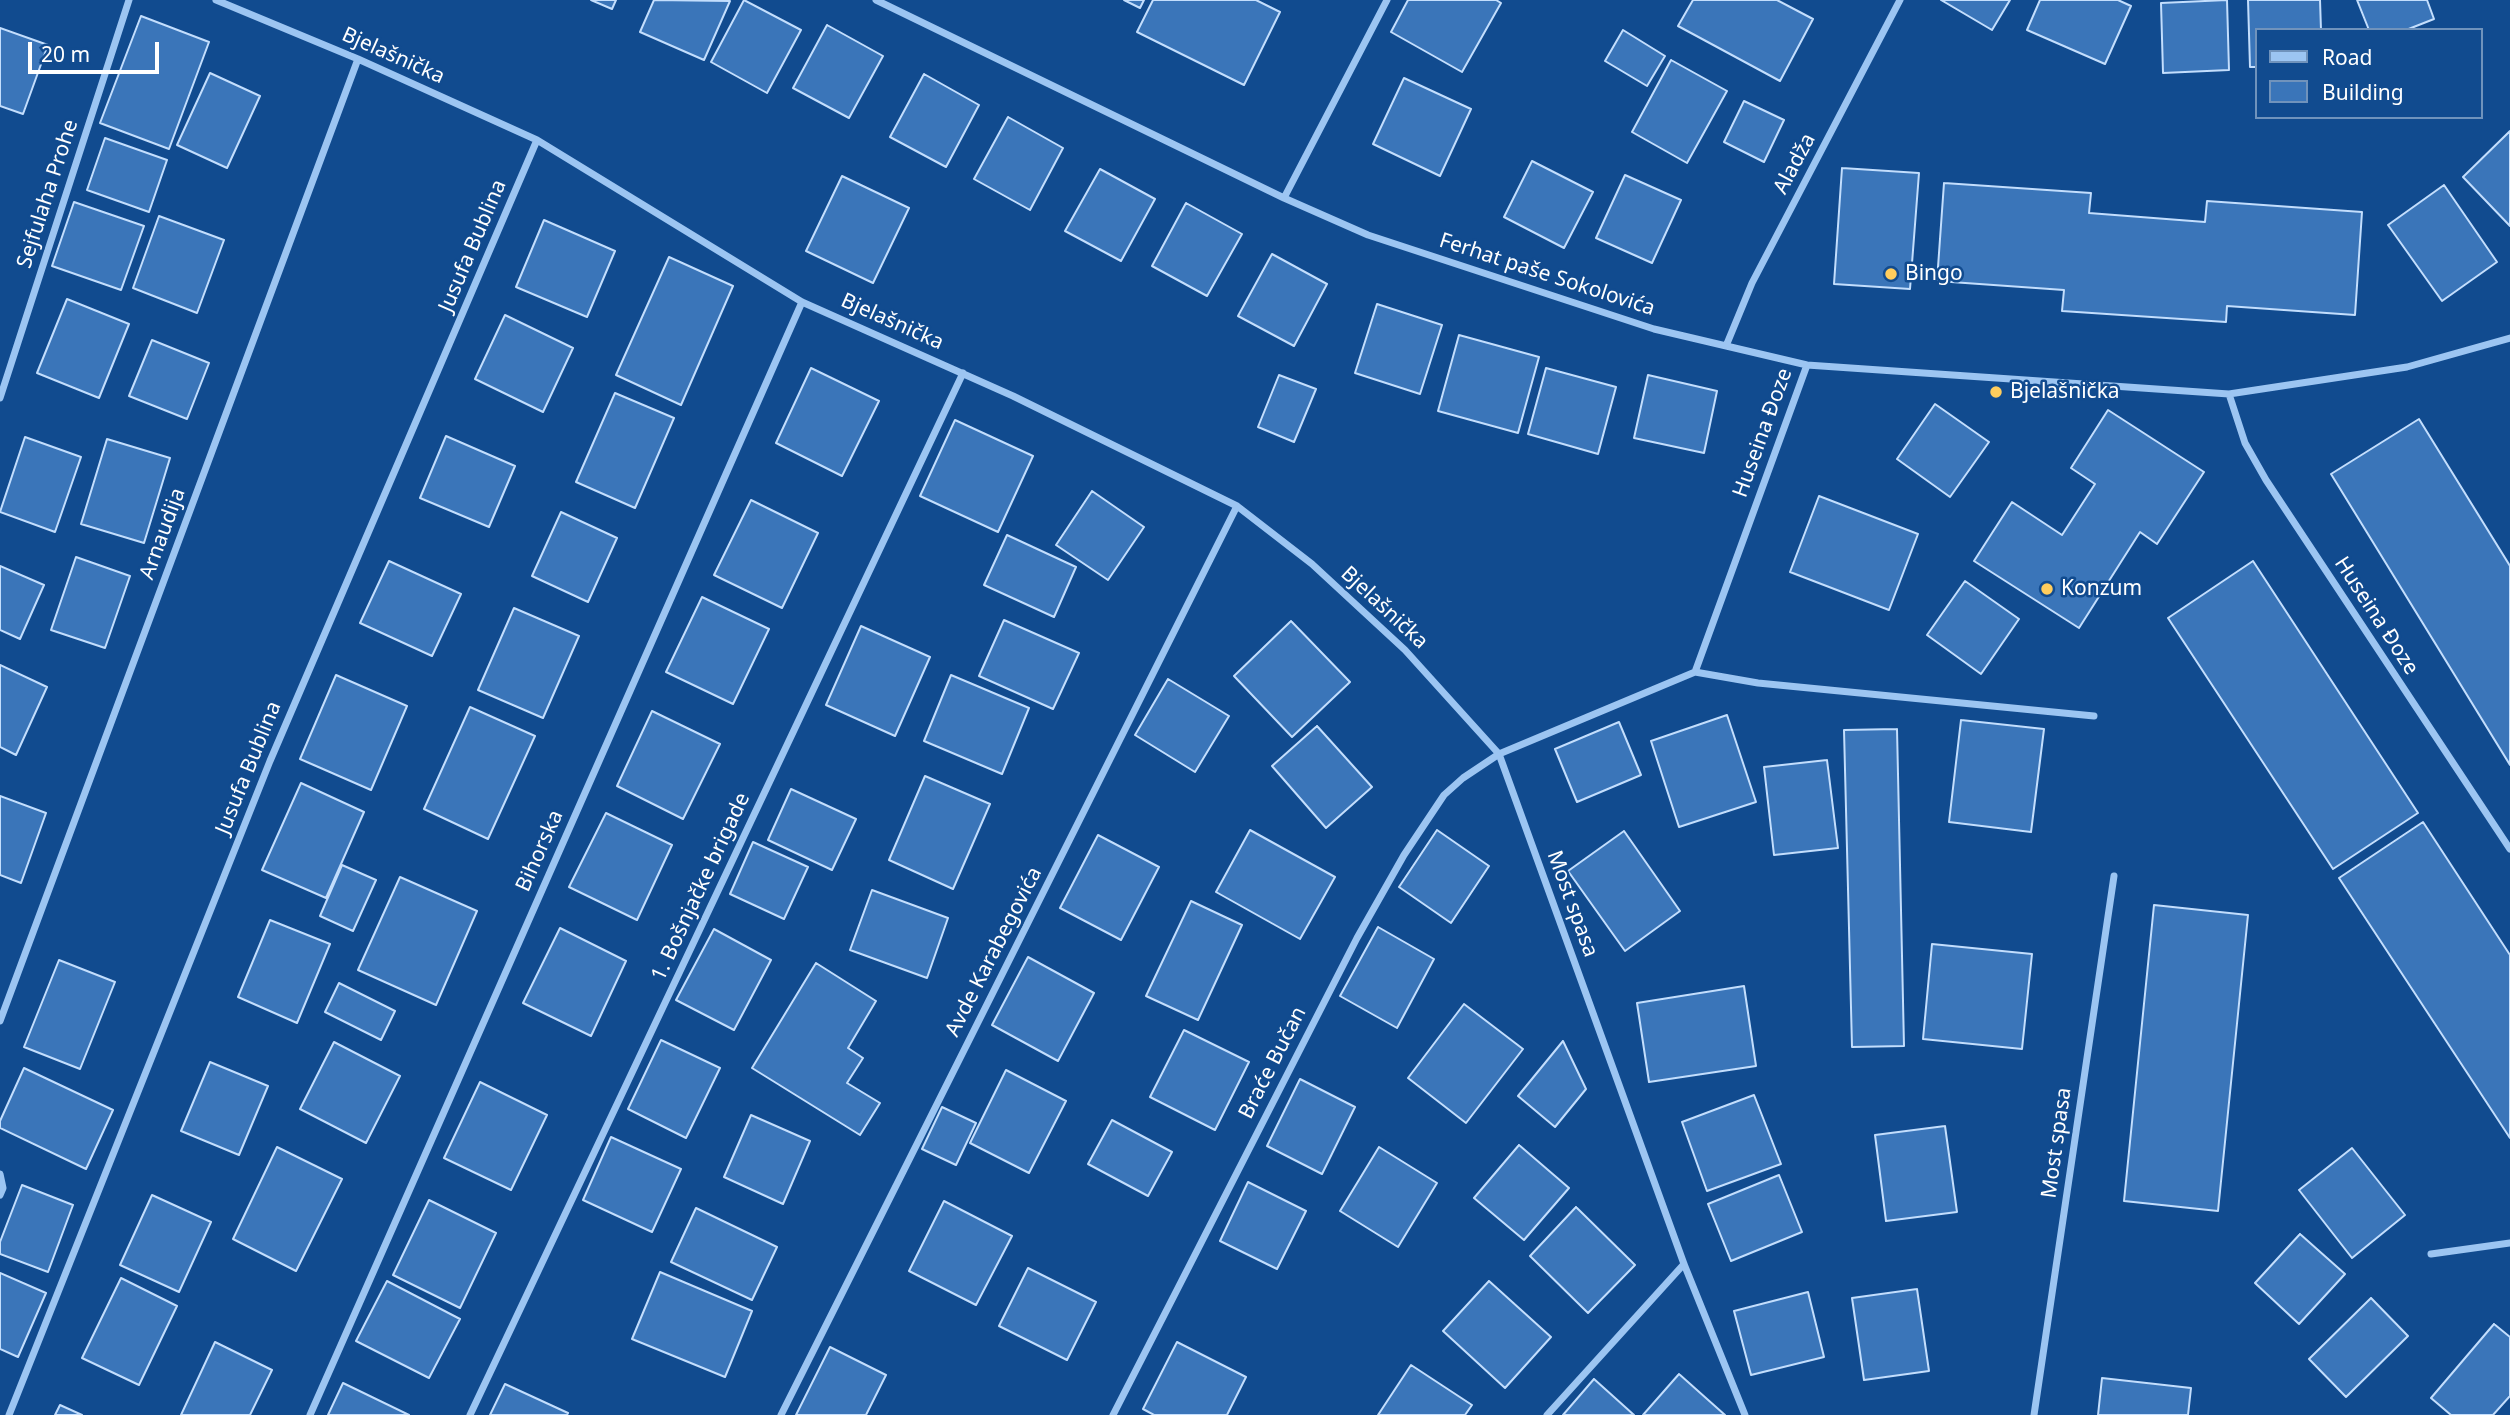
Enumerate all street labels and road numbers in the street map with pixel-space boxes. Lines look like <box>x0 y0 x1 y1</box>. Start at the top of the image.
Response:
street label: Bjelašnička <box>338 22 448 90</box>
street label: Sejfulaha Prohe <box>12 116 84 272</box>
street label: Aladža <box>1769 129 1821 199</box>
street label: Jusufa Bublina <box>434 176 512 316</box>
street label: Ferhat paše Sokolovića <box>1436 228 1658 322</box>
street label: Bjelašnička <box>837 288 947 356</box>
street label: Huseina Đoze <box>1728 365 1798 501</box>
street label: Arnaudija <box>135 485 191 583</box>
street label: Huseina Đoze <box>2329 552 2423 680</box>
street label: Bjelašnička <box>1335 561 1433 655</box>
street label: Jusufa Bublina <box>211 698 287 838</box>
street label: 1. Bošnjačke brigade <box>646 789 756 985</box>
street label: Bihorska <box>511 806 569 896</box>
street label: Most spasa <box>1541 847 1603 961</box>
street label: Avde Karabegovića <box>940 863 1048 1041</box>
street label: Braće Bučan <box>1234 1003 1312 1123</box>
street label: Most spasa <box>2037 1086 2077 1200</box>

